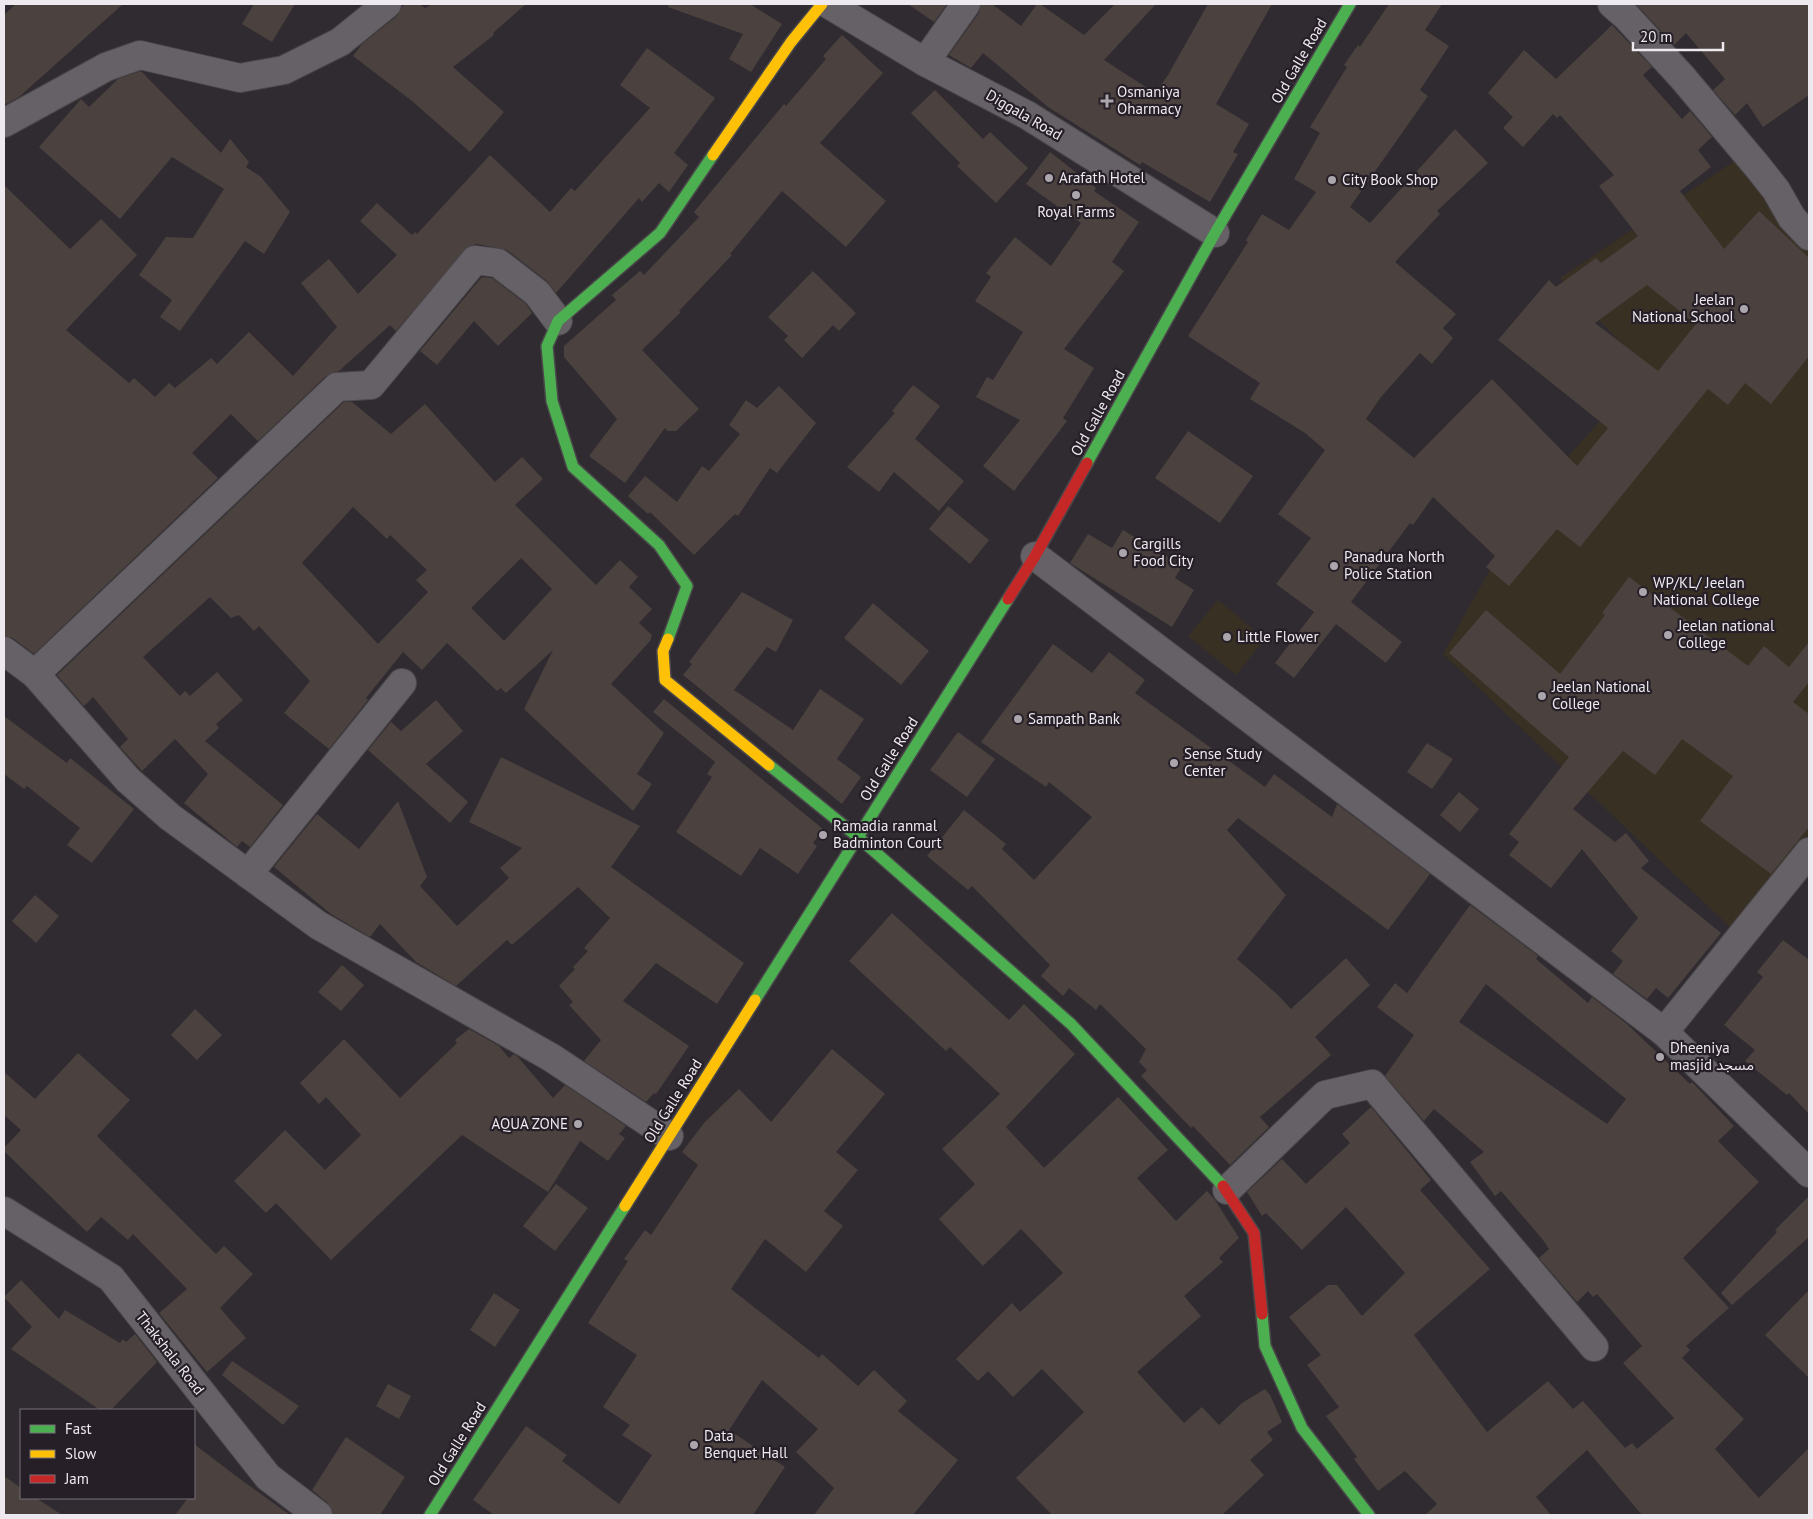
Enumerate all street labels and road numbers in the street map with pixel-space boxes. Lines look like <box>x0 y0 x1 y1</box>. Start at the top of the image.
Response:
street label: Old Galle Road <box>1266 15 1331 107</box>
street label: Diggala Road <box>983 85 1066 144</box>
street label: Old Galle Road <box>1066 366 1129 459</box>
street label: Old Galle Road <box>855 713 922 804</box>
street label: Old Galle Road <box>639 1055 706 1146</box>
street label: Thakshala Road <box>132 1307 209 1398</box>
street label: Old Galle Road <box>423 1398 490 1489</box>

